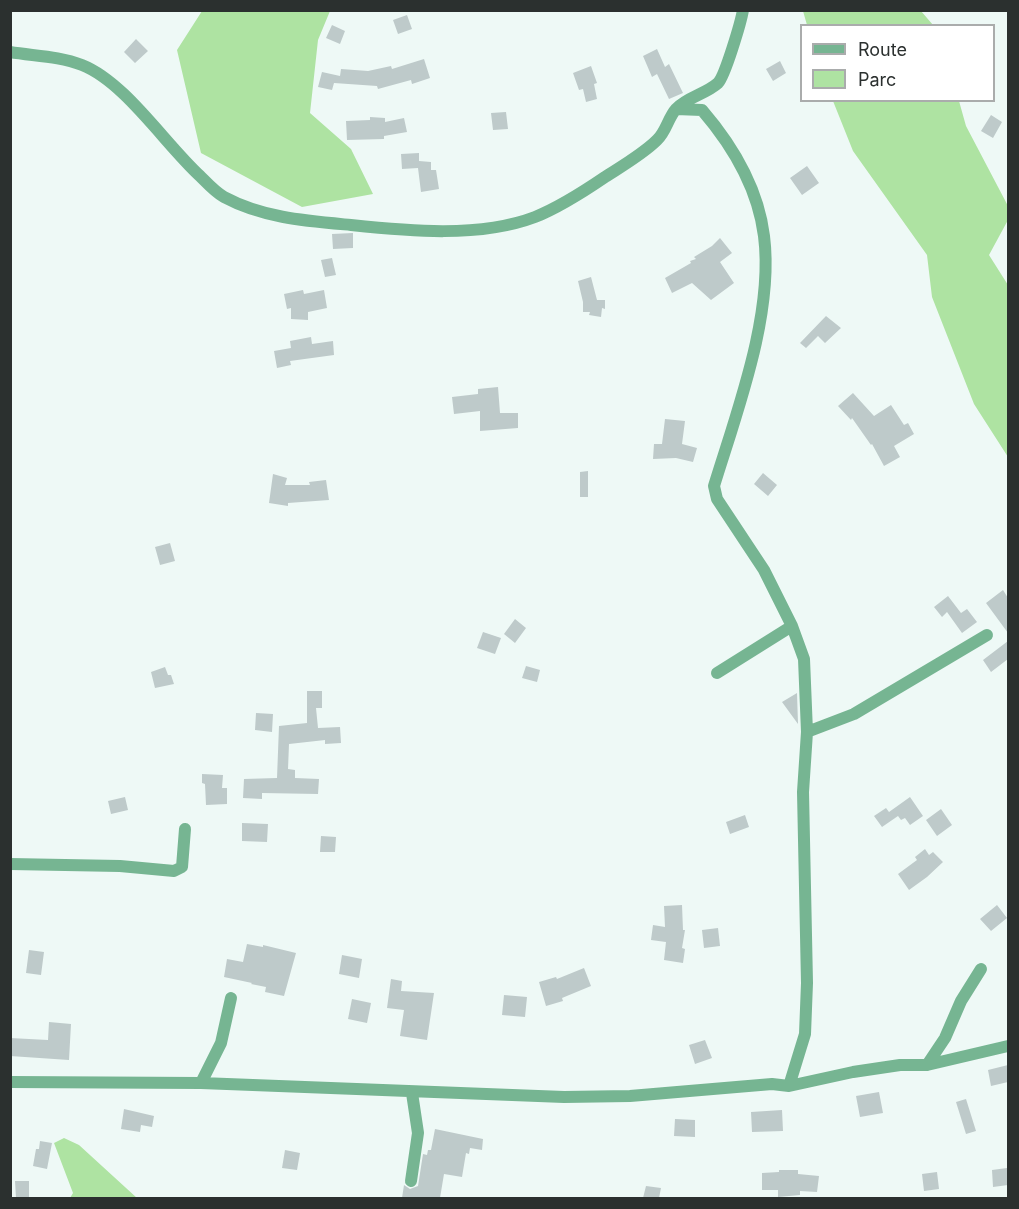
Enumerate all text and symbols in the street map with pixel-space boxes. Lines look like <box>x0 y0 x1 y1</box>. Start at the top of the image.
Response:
legend <box>800 24 995 102</box>
text: Route <box>858 39 907 60</box>
text: Parc <box>858 69 896 90</box>

